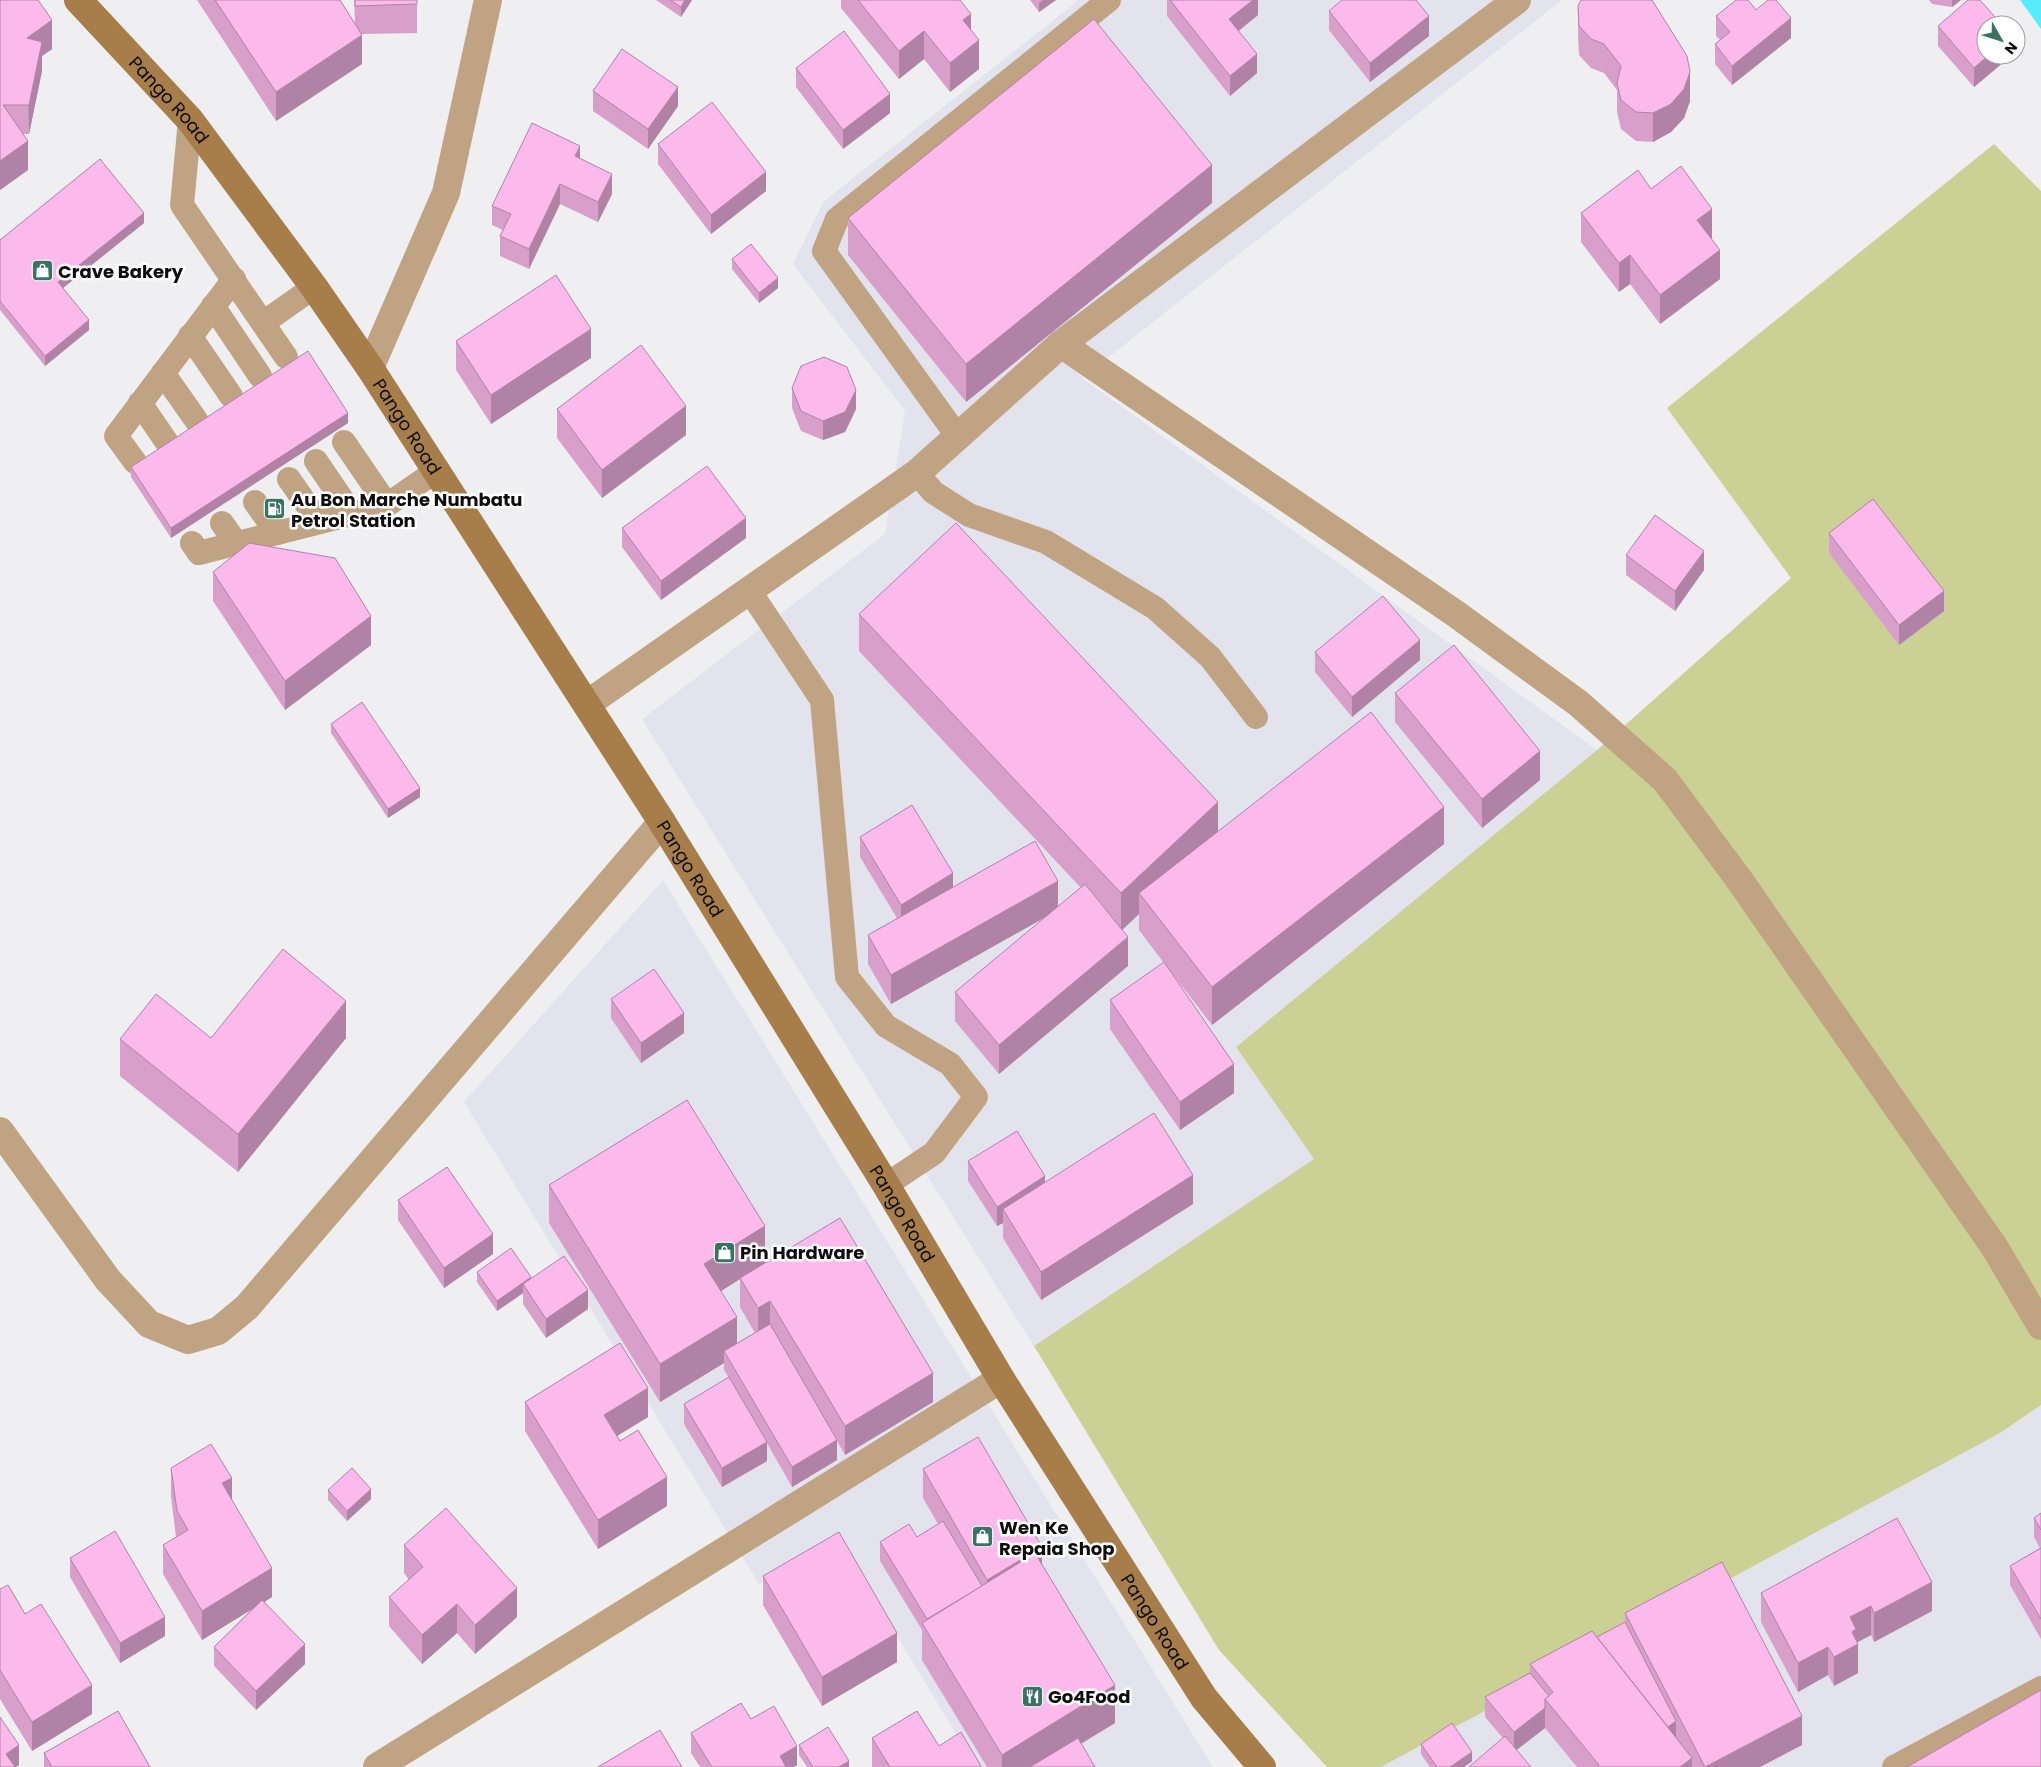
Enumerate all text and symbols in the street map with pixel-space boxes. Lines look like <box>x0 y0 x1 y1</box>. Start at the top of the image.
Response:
north arrow <box>1976 15 2026 65</box>
text: N <box>2000 38 2022 59</box>
street label: Pango Road <box>124 50 215 148</box>
shop icon: Crave Bakery <box>30 259 54 283</box>
place label: Crave Bakery <box>58 259 184 284</box>
street label: Pango Road <box>367 374 448 479</box>
place label: Au Bon Marche Numbatu Petrol Station <box>291 487 522 533</box>
fuel station icon: Au Bon Marche Numbatu Petrol Station <box>263 497 287 521</box>
street label: Pango Road <box>651 815 730 922</box>
street label: Pango Road <box>864 1160 942 1267</box>
shop icon: Pin Hardware <box>712 1240 736 1264</box>
place label: Pin Hardware <box>740 1240 864 1265</box>
place label: Wen Ke Repaia Shop <box>999 1515 1115 1561</box>
shop icon: Wen Ke Repaia Shop <box>971 1525 995 1549</box>
street label: Pango Road <box>1115 1569 1195 1674</box>
restaurant icon: Go4Food <box>1020 1684 1044 1708</box>
place label: Go4Food <box>1048 1684 1130 1709</box>

